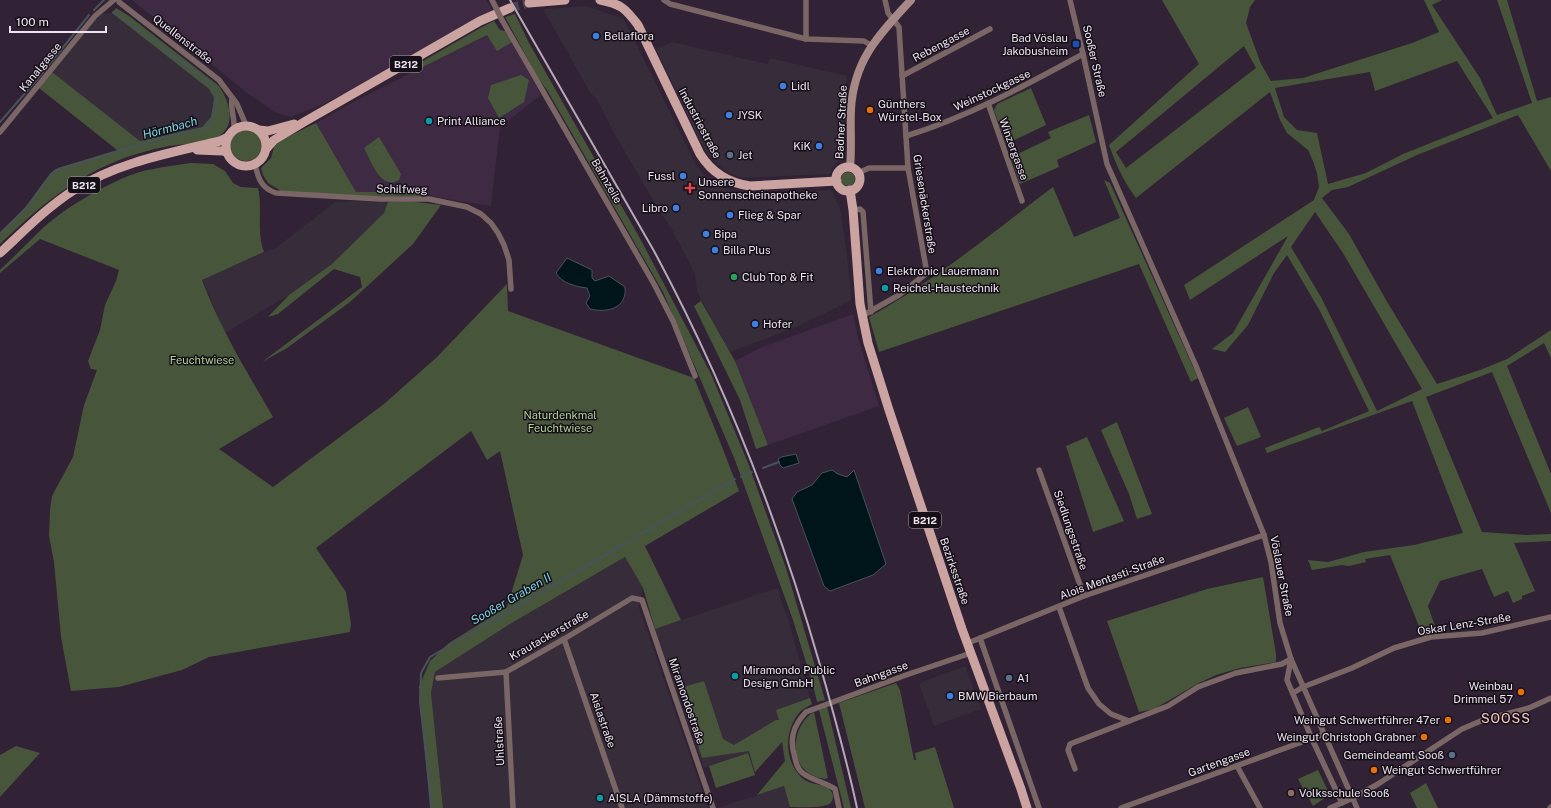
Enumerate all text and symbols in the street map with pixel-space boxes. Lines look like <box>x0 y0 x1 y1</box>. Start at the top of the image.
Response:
scale bar <box>10 8 106 34</box>
street label: Quellenstraße <box>151 12 215 66</box>
text: 100 m <box>16 15 49 29</box>
street label: Rebengasse <box>911 24 971 64</box>
street label: Sooßer Straße <box>1081 24 1109 98</box>
place label: Bellaflora <box>604 30 654 42</box>
marker: Bellaflora <box>591 31 601 41</box>
place label: Bad Vöslau Jakobusheim <box>1002 32 1068 57</box>
marker: Bad Vöslau Jakobusheim <box>1071 39 1081 49</box>
street label: Kanalgasse <box>17 40 63 94</box>
road number: B212 <box>390 56 422 72</box>
street label: Weinstockgasse <box>952 67 1032 113</box>
place label: Lidl <box>791 80 810 92</box>
marker: Lidl <box>778 81 788 91</box>
street label: Badner Straße <box>833 85 849 159</box>
street label: Industriestraße <box>676 86 724 160</box>
place label: Günthers Würstel-Box <box>878 98 942 123</box>
marker: Günthers Würstel-Box <box>865 105 875 115</box>
place label: JYSK <box>737 109 763 121</box>
marker: JYSK <box>724 110 734 120</box>
water label: Hörmbach <box>141 114 199 142</box>
place label: Print Alliance <box>437 115 506 127</box>
marker: Print Alliance <box>424 116 434 126</box>
street label: Winzergasse <box>997 116 1031 182</box>
place label: KiK <box>793 140 811 152</box>
marker: KiK <box>814 141 824 151</box>
place label: Jet <box>738 149 753 161</box>
marker: Jet <box>725 150 735 160</box>
street label: Griesenäckerstraße <box>911 153 939 255</box>
street label: Bahnzeile <box>589 156 625 206</box>
place label: Fussl <box>648 170 675 182</box>
marker: Fussl <box>678 171 688 181</box>
place label: Unsere Sonnenscheinapotheke <box>698 176 818 201</box>
road number: B212 <box>68 177 100 193</box>
street label: Schilfweg <box>376 183 428 195</box>
marker: Unsere Sonnenscheinapotheke <box>685 183 695 193</box>
place label: Libro <box>642 202 668 214</box>
marker: Libro <box>671 203 681 213</box>
place label: Flieg & Spar <box>738 209 801 221</box>
marker: Flieg & Spar <box>725 210 735 220</box>
place label: Bipa <box>714 228 737 240</box>
marker: Bipa <box>701 229 711 239</box>
place label: Billa Plus <box>723 244 771 256</box>
marker: Billa Plus <box>710 245 720 255</box>
place label: Elektronic Lauermann <box>887 265 999 277</box>
marker: Elektronic Lauermann <box>874 266 884 276</box>
place label: Club Top & Fit <box>742 271 814 283</box>
marker: Club Top & Fit <box>729 272 739 282</box>
place label: Reichel-Haustechnik <box>893 282 999 294</box>
marker: Reichel-Haustechnik <box>880 283 890 293</box>
place label: Hofer <box>763 318 792 330</box>
marker: Hofer <box>750 319 760 329</box>
park label: Feuchtwiese <box>170 354 234 366</box>
park label: Naturdenkmal Feuchtwiese <box>523 409 597 434</box>
street label: Siedlungsstraße <box>1052 488 1090 572</box>
road number: B212 <box>909 512 941 528</box>
street label: Vöslauer Straße <box>1268 535 1296 617</box>
street label: Bezirksstraße <box>938 536 972 606</box>
street label: Alois Mentasti-Straße <box>1058 552 1166 602</box>
water label: Sooßer Graben II <box>468 570 554 628</box>
street label: Krautackerstraße <box>507 607 591 663</box>
street label: Oskar Lenz-Straße <box>1416 611 1512 637</box>
street label: Miramondostraße <box>667 656 707 746</box>
street label: Bahngasse <box>853 659 909 689</box>
place label: Miramondo Public Design GmbH <box>743 664 835 689</box>
marker: Miramondo Public Design GmbH <box>730 671 740 681</box>
place label: A1 <box>1017 672 1029 684</box>
marker: A1 <box>1004 673 1014 683</box>
place label: Weinbau Drimmel 57 <box>1453 680 1513 705</box>
marker: Weinbau Drimmel 57 <box>1516 687 1526 697</box>
place label: BMW Bierbaum <box>958 690 1038 702</box>
street label: Aislastraße <box>588 691 618 749</box>
marker: BMW Bierbaum <box>945 691 955 701</box>
district label: SOOSS <box>1481 711 1531 726</box>
place label: Weingut Schwertführer 47er <box>1294 714 1440 726</box>
marker: Weingut Schwertführer 47er <box>1443 715 1453 725</box>
street label: Uhlstraße <box>492 716 506 766</box>
place label: Weingut Christoph Grabner <box>1277 731 1416 743</box>
marker: Weingut Christoph Grabner <box>1419 732 1429 742</box>
street label: Gartengasse <box>1186 745 1252 779</box>
place label: Gemeindeamt Sooß <box>1343 749 1444 761</box>
marker: Gemeindeamt Sooß <box>1447 750 1457 760</box>
place label: Weingut Schwertführer <box>1382 764 1501 776</box>
marker: Weingut Schwertführer <box>1369 765 1379 775</box>
place label: Volksschule Sooß <box>1299 787 1389 799</box>
marker: Volksschule Sooß <box>1286 788 1296 798</box>
place label: AISLA (Dämmstoffe) <box>608 792 713 804</box>
marker: AISLA (Dämmstoffe) <box>595 793 605 803</box>

